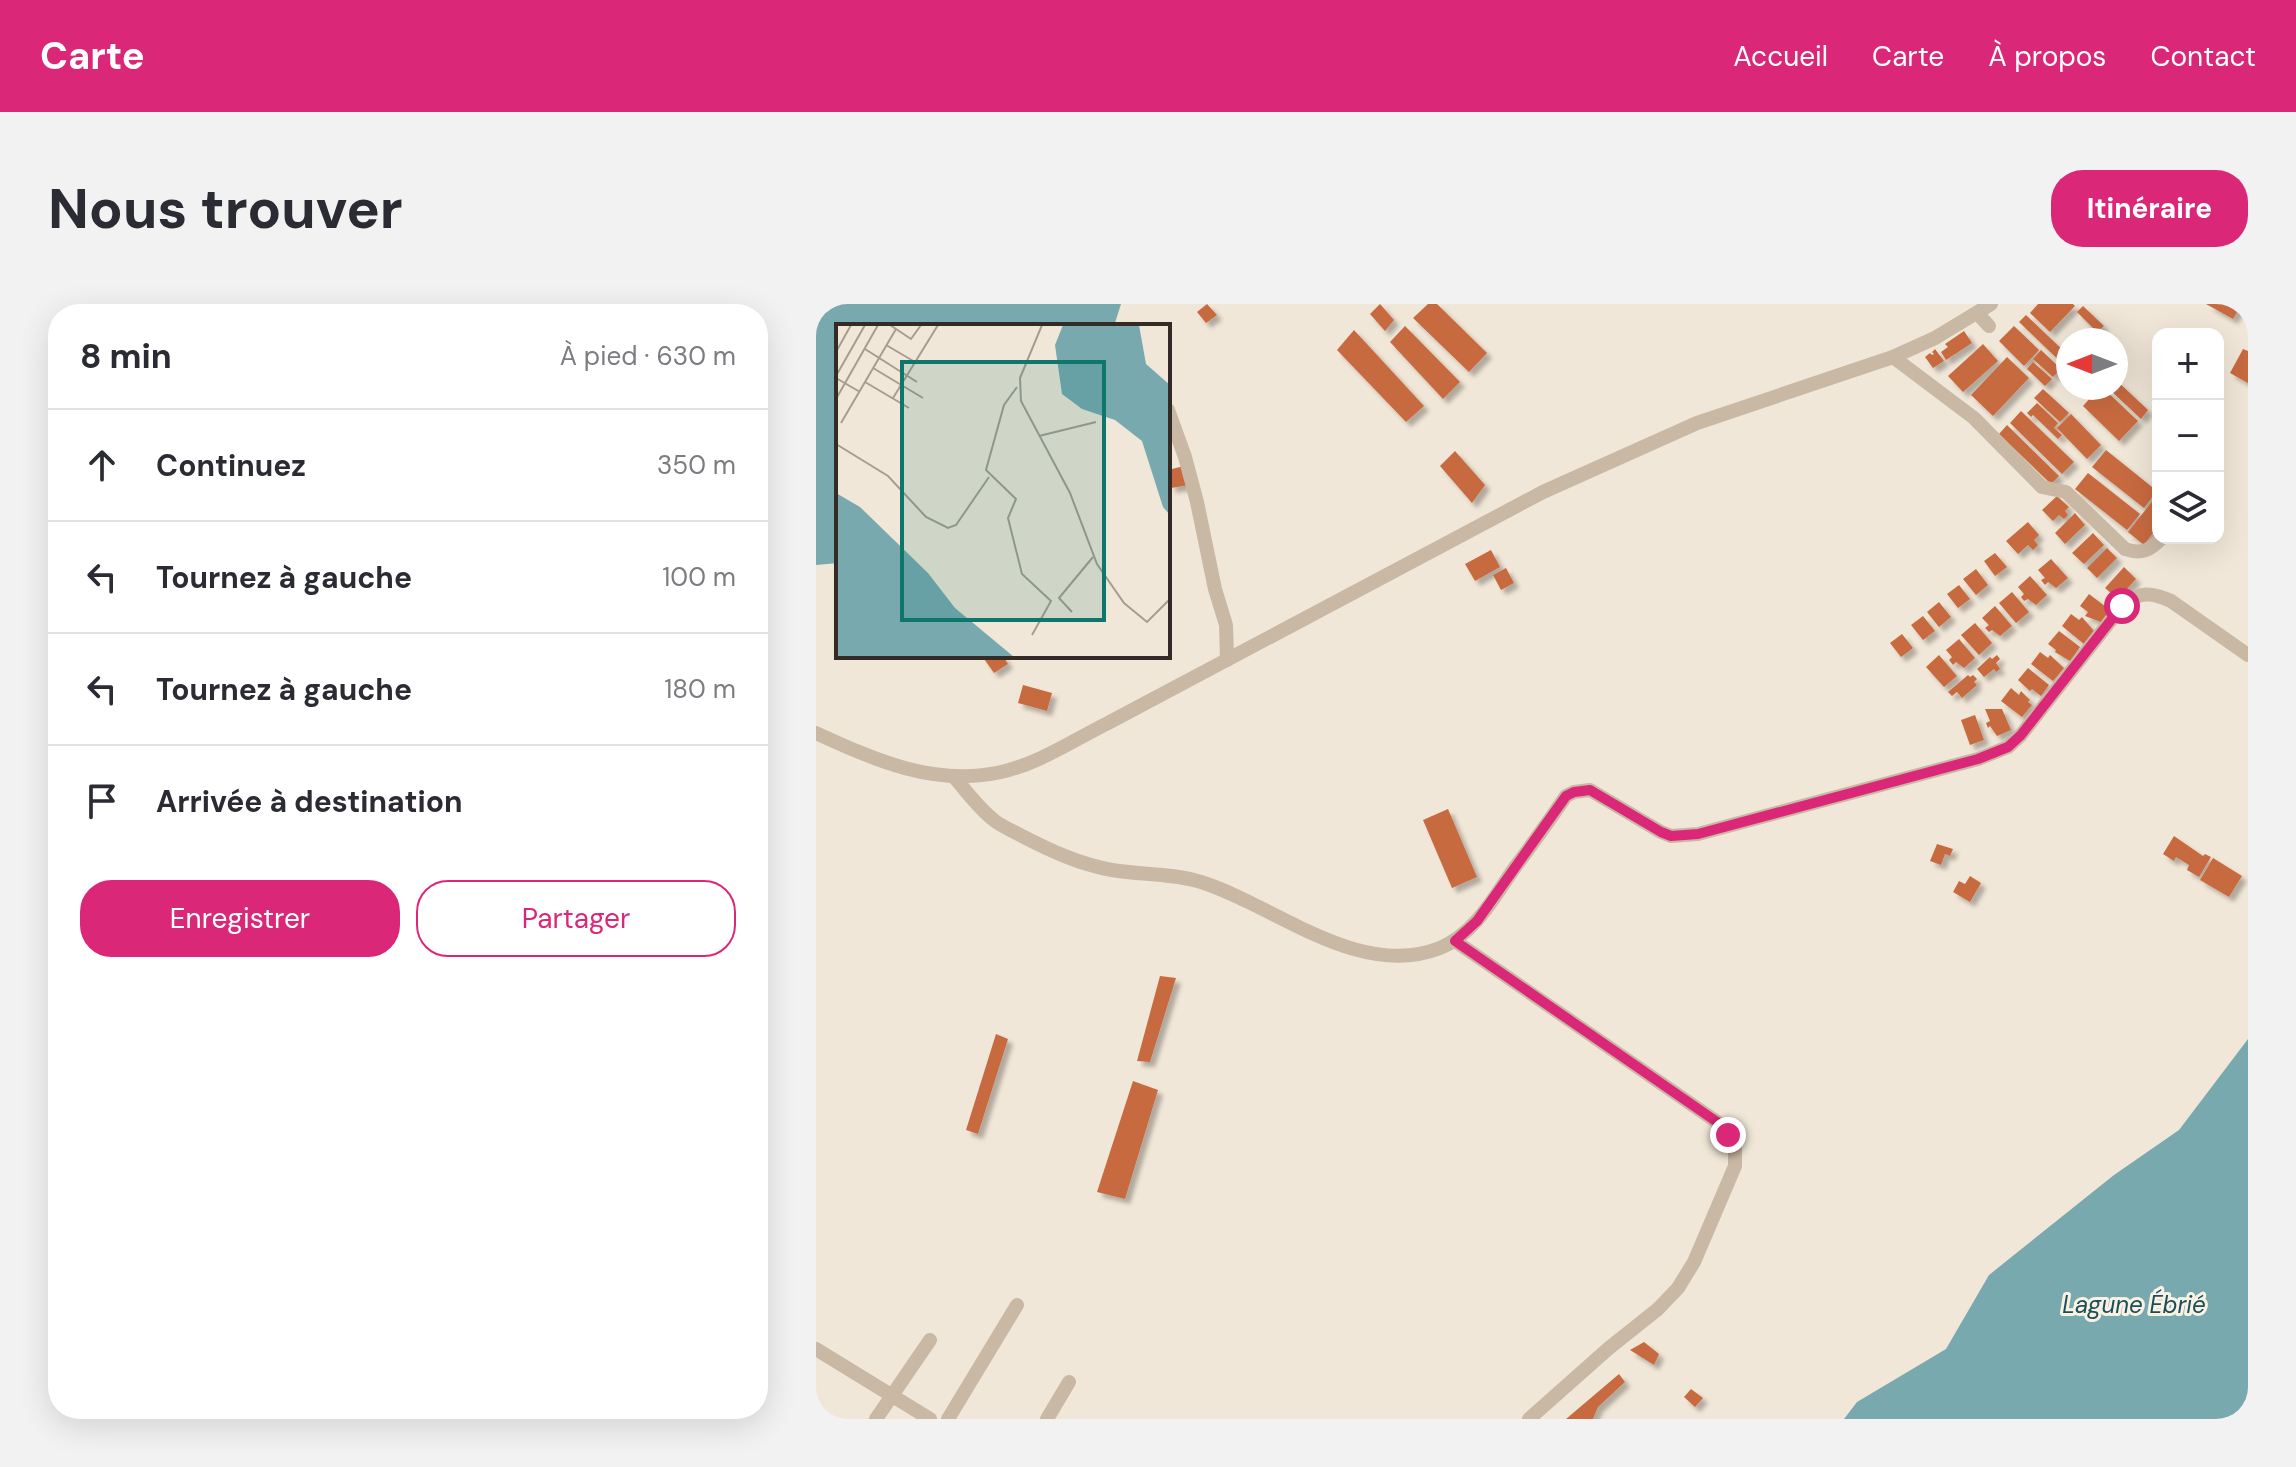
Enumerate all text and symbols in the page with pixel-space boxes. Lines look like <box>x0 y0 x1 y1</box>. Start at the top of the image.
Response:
text: Carte <box>40 31 145 81</box>
text: Accueil <box>1733 38 1828 75</box>
text: Carte <box>1872 38 1944 75</box>
text: À propos <box>1988 38 2106 75</box>
text: Contact <box>2150 38 2256 75</box>
button: Itinéraire <box>2051 170 2248 247</box>
text: Nous trouver <box>48 172 403 245</box>
inset map <box>836 324 1170 658</box>
north arrow <box>2056 328 2128 400</box>
map controls <box>2152 328 2224 544</box>
button: + <box>2152 328 2224 400</box>
text: 8 min <box>80 334 172 379</box>
text: À pied · 630 m <box>560 339 736 373</box>
button: − <box>2152 400 2224 472</box>
icon: ahead <box>80 443 124 487</box>
text: Continuez <box>156 446 306 485</box>
text: 350 m <box>657 448 736 482</box>
button: layers <box>2152 472 2224 544</box>
icon: left <box>80 555 124 599</box>
text: Tournez à gauche <box>156 558 412 597</box>
text: 100 m <box>662 560 736 594</box>
route start <box>2104 588 2140 624</box>
icon: left <box>80 667 124 711</box>
text: Tournez à gauche <box>156 670 412 709</box>
text: 180 m <box>664 672 736 706</box>
icon: arrive <box>80 779 124 823</box>
text: Arrivée à destination <box>156 782 462 821</box>
button: Enregistrer <box>80 880 400 957</box>
button: Partager <box>416 880 736 957</box>
route end <box>1710 1117 1746 1153</box>
water label: Lagune Ébrié <box>2062 1288 2206 1320</box>

